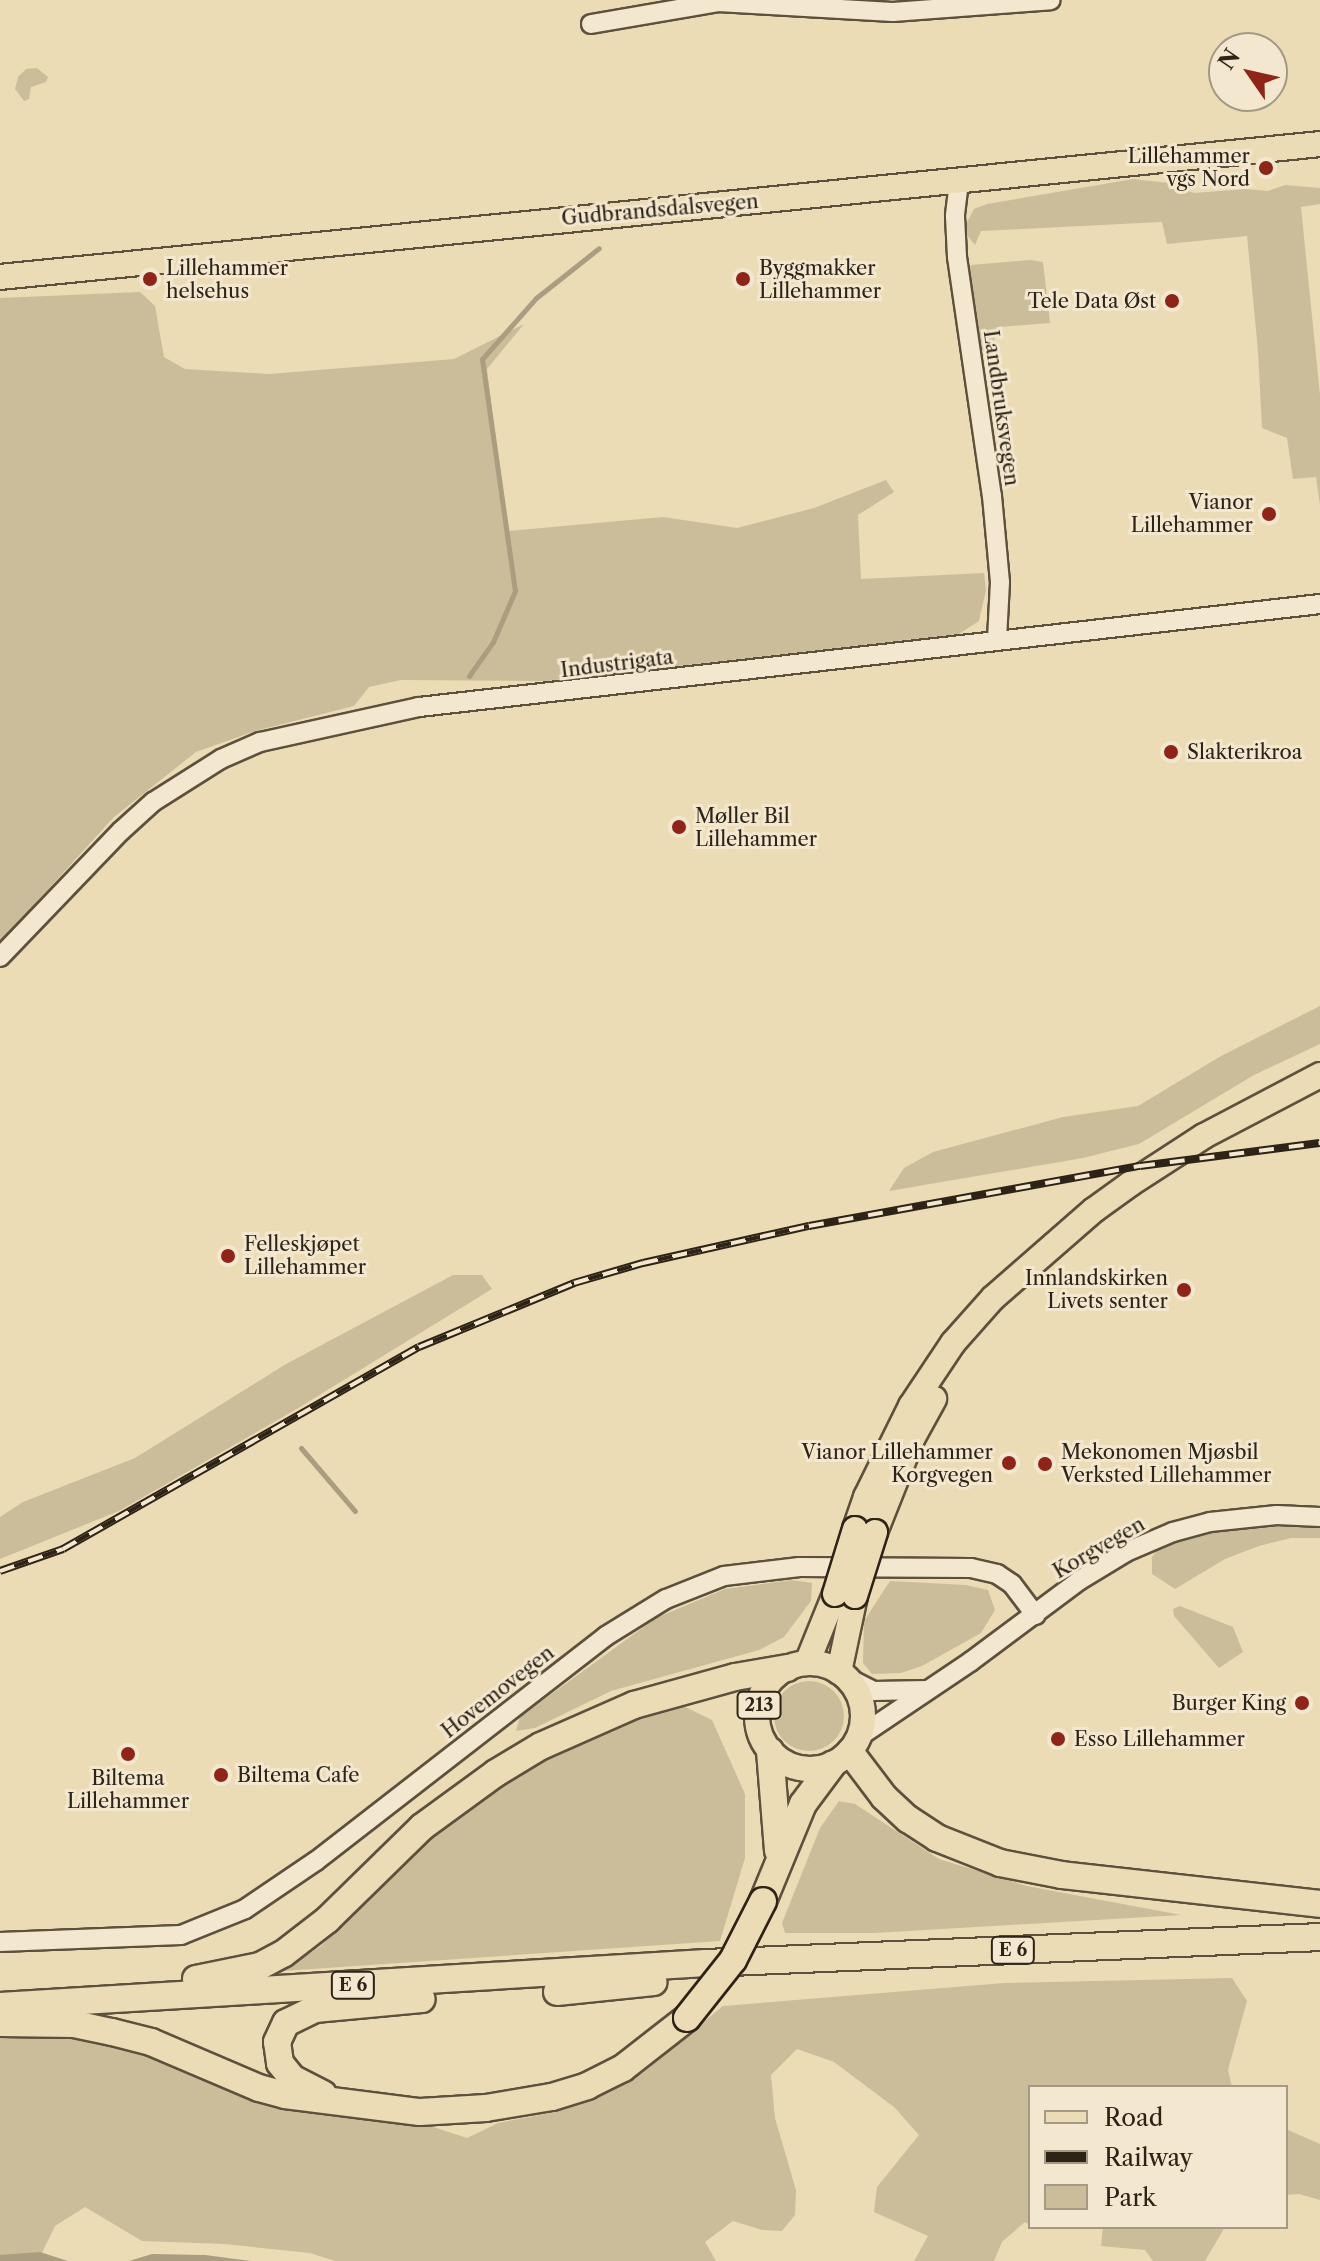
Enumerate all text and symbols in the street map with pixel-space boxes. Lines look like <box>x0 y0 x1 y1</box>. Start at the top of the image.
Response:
north arrow <box>1208 32 1288 112</box>
text: N <box>1213 44 1246 75</box>
place label: Lillehammer vgs Nord <box>1128 144 1250 191</box>
marker: Lillehammer vgs Nord <box>1257 159 1275 177</box>
street label: Gudbrandsdalsvegen <box>560 189 760 231</box>
place label: Lillehammer helsehus <box>166 256 288 303</box>
place label: Byggmakker Lillehammer <box>759 256 881 303</box>
marker: Lillehammer helsehus <box>141 270 159 288</box>
marker: Byggmakker Lillehammer <box>734 270 752 288</box>
place label: Tele Data Øst <box>1027 289 1156 313</box>
marker: Tele Data Øst <box>1163 292 1181 310</box>
street label: Landbruksvegen <box>978 329 1024 487</box>
place label: Vianor Lillehammer <box>1131 490 1253 537</box>
marker: Vianor Lillehammer <box>1260 505 1278 523</box>
street label: Industrigata <box>559 645 675 683</box>
place label: Slakterikroa <box>1187 740 1302 764</box>
marker: Slakterikroa <box>1162 743 1180 761</box>
place label: Møller Bil Lillehammer <box>695 804 817 851</box>
marker: Møller Bil Lillehammer <box>670 818 688 836</box>
place label: Felleskjøpet Lillehammer <box>244 1232 366 1279</box>
marker: Felleskjøpet Lillehammer <box>219 1247 237 1265</box>
place label: Innlandskirken Livets senter <box>1025 1266 1168 1313</box>
marker: Innlandskirken Livets senter <box>1175 1281 1193 1299</box>
place label: Vianor Lillehammer Korgvegen <box>801 1440 993 1487</box>
place label: Mekonomen Mjøsbil Verksted Lillehammer <box>1061 1440 1271 1487</box>
marker: Vianor Lillehammer Korgvegen <box>1000 1454 1018 1472</box>
marker: Mekonomen Mjøsbil Verksted Lillehammer <box>1036 1455 1054 1473</box>
street label: Korgvegen <box>1049 1512 1149 1584</box>
street label: Hovemovegen <box>437 1641 559 1743</box>
road number: 213 <box>735 1691 783 1719</box>
place label: Burger King <box>1171 1691 1286 1715</box>
marker: Burger King <box>1293 1694 1311 1712</box>
place label: Esso Lillehammer <box>1074 1727 1245 1751</box>
marker: Esso Lillehammer <box>1049 1730 1067 1748</box>
marker: Biltema Lillehammer <box>119 1745 137 1763</box>
place label: Biltema Cafe <box>237 1763 360 1787</box>
place label: Biltema Lillehammer <box>67 1766 189 1813</box>
marker: Biltema Cafe <box>212 1766 230 1784</box>
road number: E 6 <box>989 1936 1037 1964</box>
road number: E 6 <box>329 1971 377 1999</box>
legend <box>1028 2085 1288 2229</box>
text: Road <box>1104 2103 1163 2132</box>
text: Railway <box>1104 2143 1193 2172</box>
text: Park <box>1104 2183 1156 2212</box>

